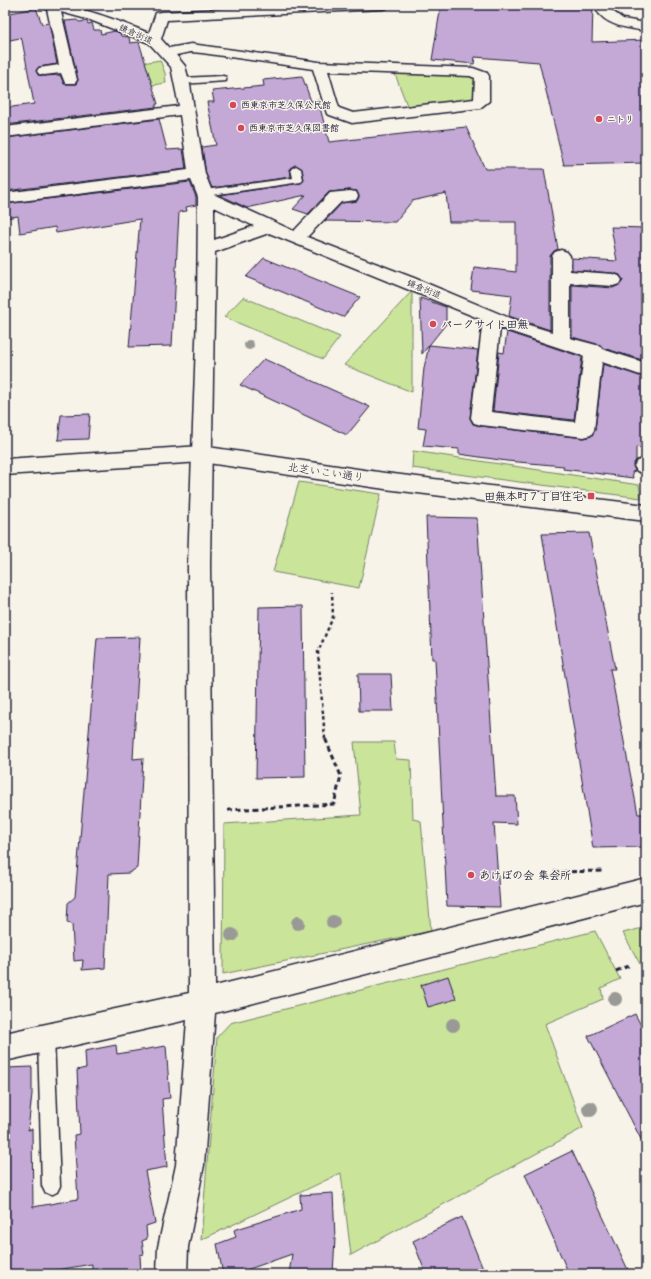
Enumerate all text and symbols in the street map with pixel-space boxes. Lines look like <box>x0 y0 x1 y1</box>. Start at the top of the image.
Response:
street label: 鎌倉街道 <box>118 22 154 46</box>
marker: 西東京市芝久保公民館 <box>228 100 238 110</box>
place label: 西東京市芝久保公民館 <box>241 100 331 110</box>
marker: ニトリ <box>594 114 604 124</box>
place label: ニトリ <box>607 114 634 124</box>
marker: 西東京市芝久保図書館 <box>236 123 246 133</box>
place label: 西東京市芝久保図書館 <box>249 123 339 133</box>
street label: 鎌倉街道 <box>405 278 443 300</box>
place label: パークサイド田無 <box>441 318 528 331</box>
marker: パークサイド田無 <box>428 319 438 329</box>
street label: 北芝いこい通り <box>287 461 365 484</box>
place label: 田無本町７丁目住宅 <box>484 490 583 503</box>
marker: 田無本町７丁目住宅 <box>586 491 596 501</box>
place label: あけぼの会 集会所 <box>479 869 571 882</box>
marker: あけぼの会 集会所 <box>466 870 476 880</box>

